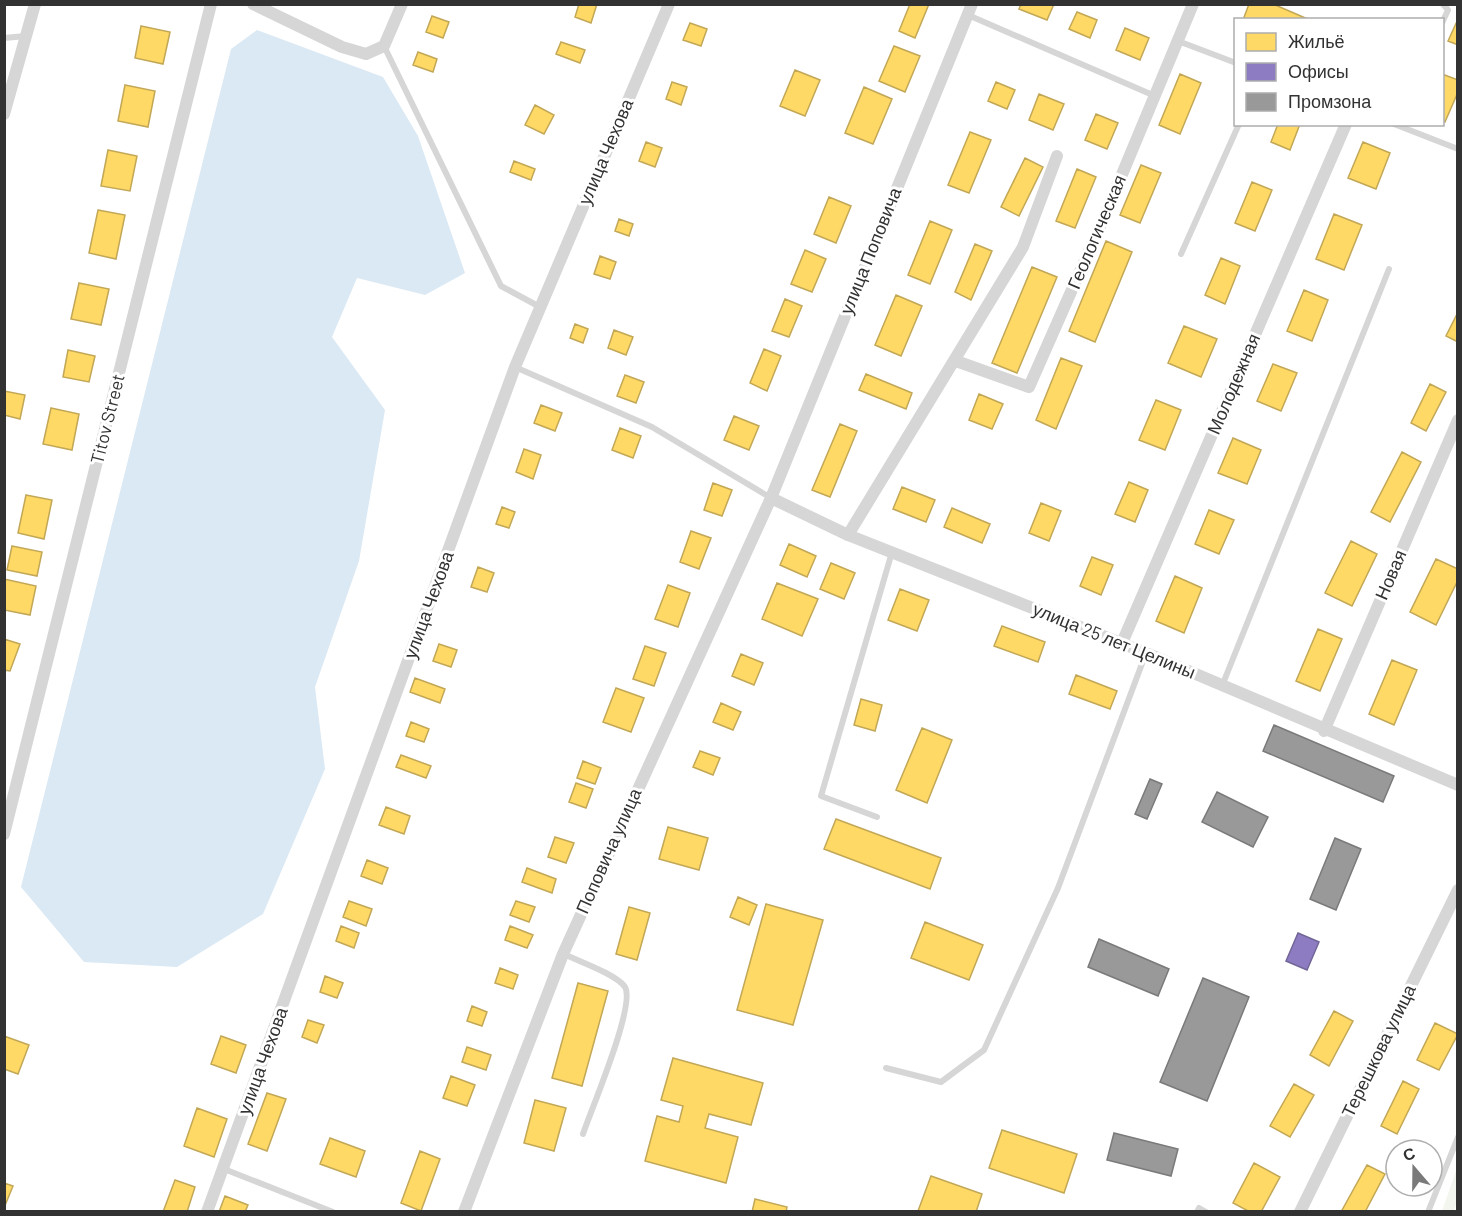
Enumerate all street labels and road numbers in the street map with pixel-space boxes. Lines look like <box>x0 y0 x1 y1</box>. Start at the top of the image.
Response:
street label: улица Чехова <box>573 94 638 208</box>
street label: Геологическая <box>1062 171 1130 292</box>
street label: улица Поповича <box>835 183 906 317</box>
street label: Молодежная <box>1202 330 1264 437</box>
street label: Titov Street <box>85 372 129 466</box>
street label: Новая <box>1370 546 1410 603</box>
street label: улица Чехова <box>398 547 458 661</box>
street label: улица 25 лет Целины <box>1030 597 1199 683</box>
street label: Поповича улица <box>571 784 646 917</box>
street label: Терешкова улица <box>1336 980 1420 1121</box>
street label: улица Чехова <box>232 1003 292 1117</box>

